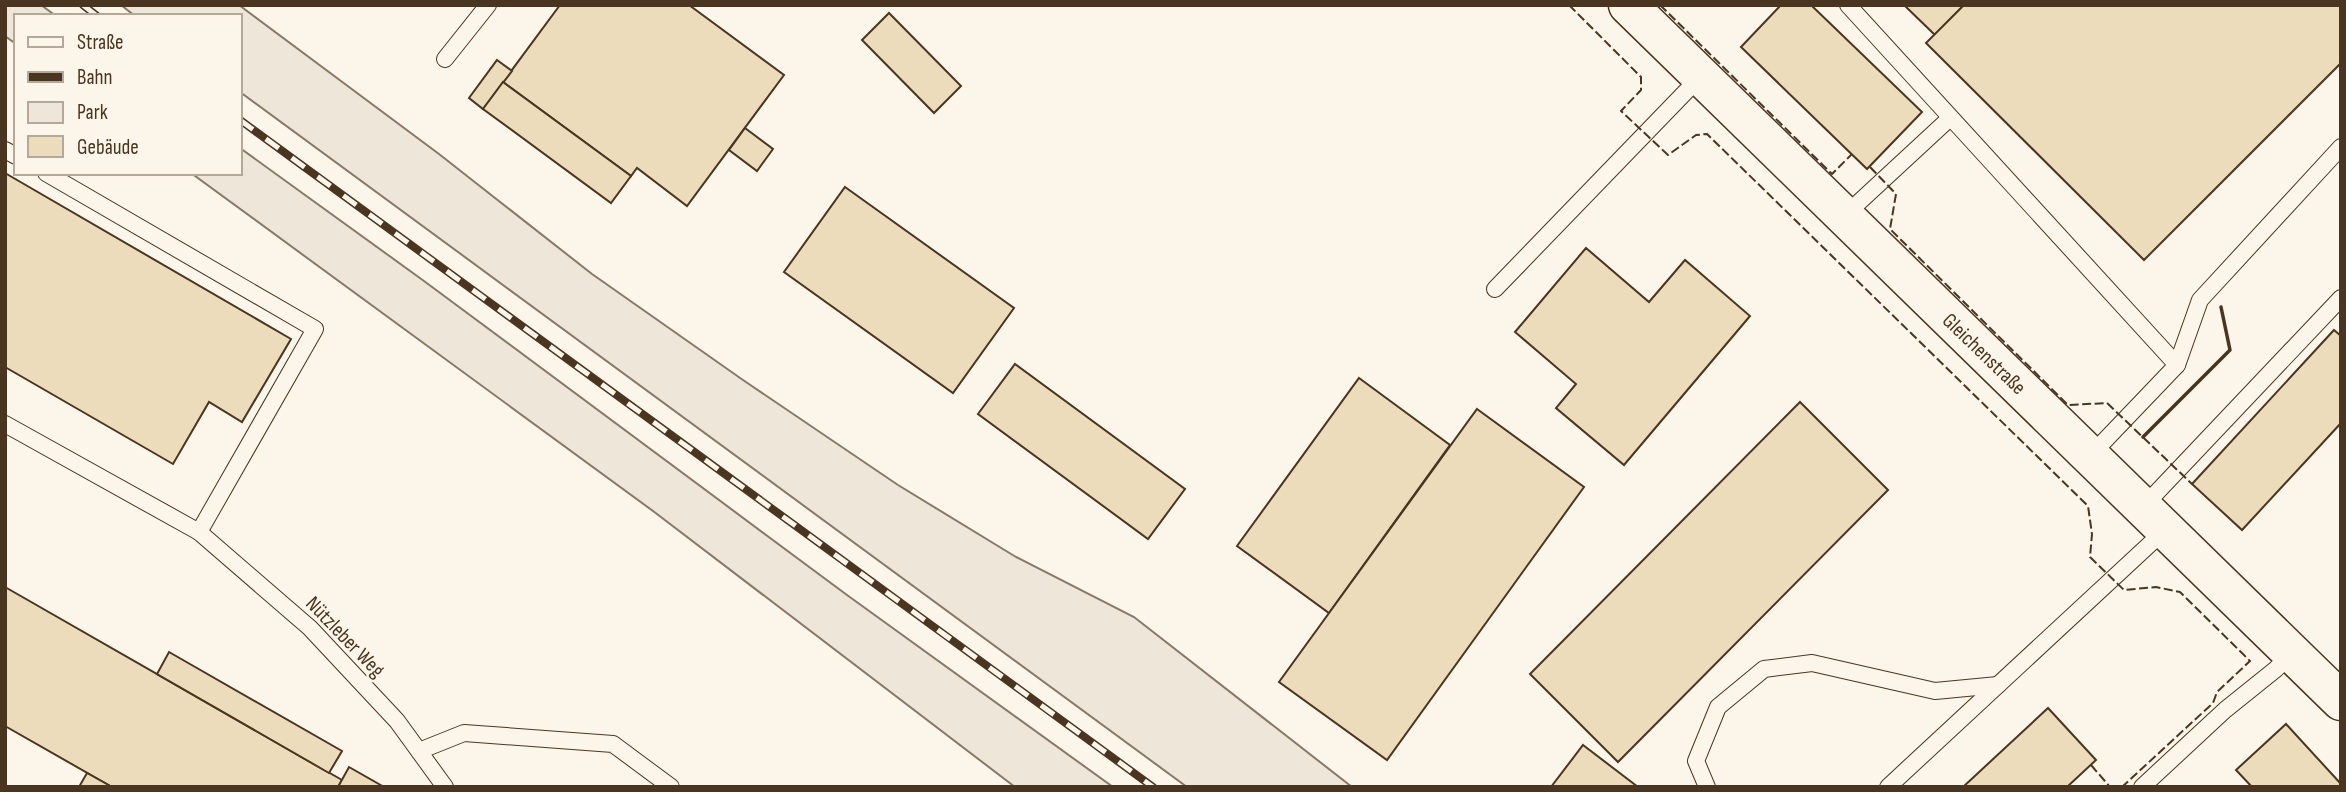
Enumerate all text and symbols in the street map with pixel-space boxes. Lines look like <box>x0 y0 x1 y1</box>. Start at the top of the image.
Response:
legend <box>14 14 242 175</box>
text: Straße <box>77 30 123 55</box>
text: Bahn <box>77 65 112 90</box>
text: Park <box>77 100 108 125</box>
text: Gebäude <box>77 135 139 160</box>
street label: Gleichenstraße <box>1937 308 2031 400</box>
street label: Nützleber Weg <box>300 591 390 683</box>

